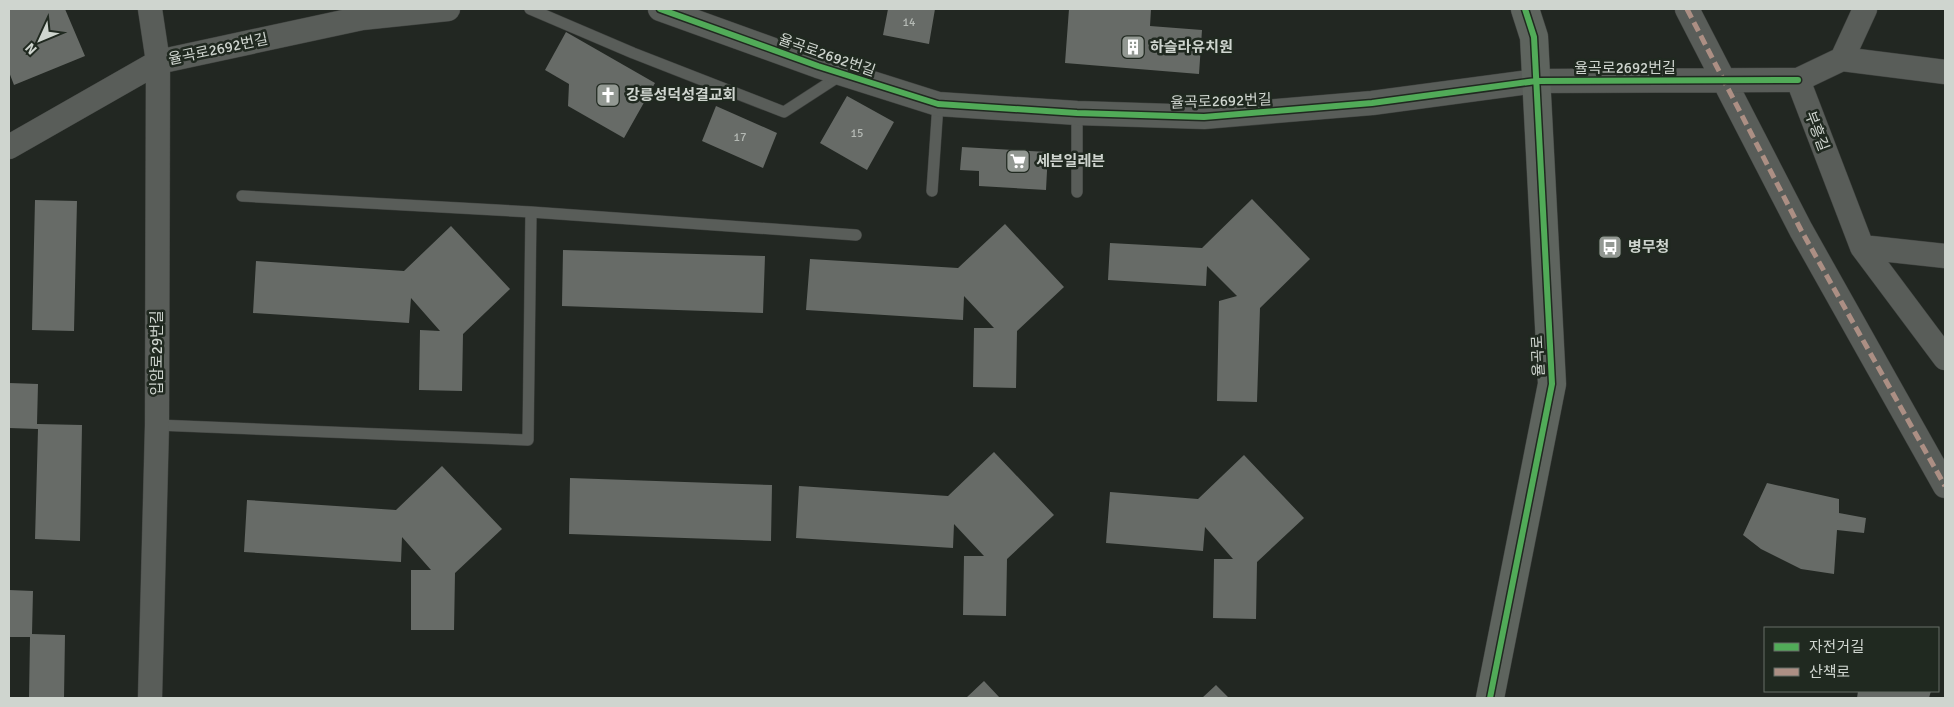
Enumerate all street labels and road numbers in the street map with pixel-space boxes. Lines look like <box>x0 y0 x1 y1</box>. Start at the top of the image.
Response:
street label: 율곡로2692번길 <box>167 30 269 68</box>
street label: 율곡로2692번길 <box>776 30 878 80</box>
street label: 율곡로2692번길 <box>1574 59 1676 77</box>
street label: 율곡로2692번길 <box>1170 90 1272 112</box>
street label: 부흥길 <box>1801 108 1833 154</box>
street label: 입암로29번길 <box>148 310 166 396</box>
street label: 율곡로 <box>1528 335 1548 377</box>

